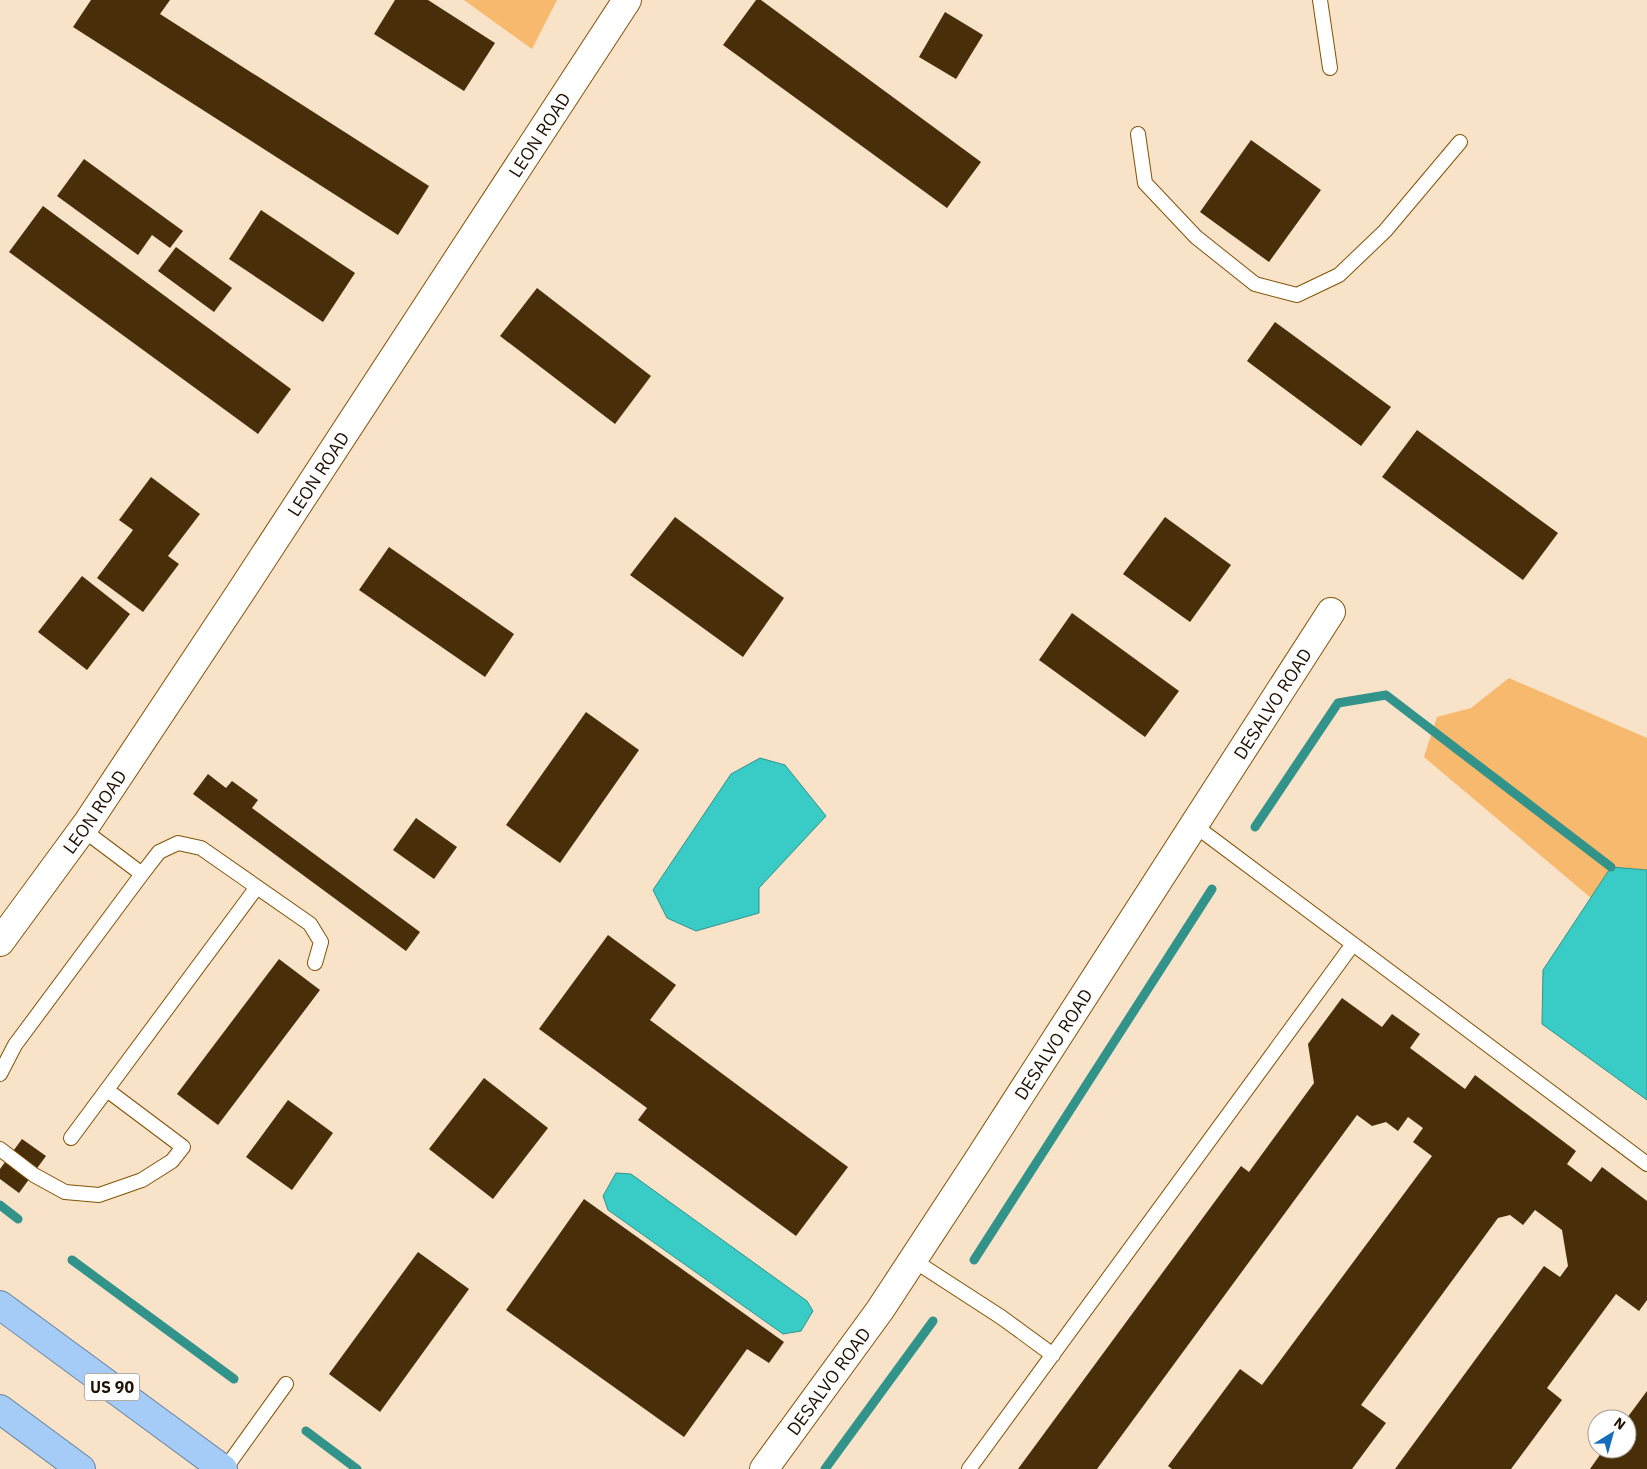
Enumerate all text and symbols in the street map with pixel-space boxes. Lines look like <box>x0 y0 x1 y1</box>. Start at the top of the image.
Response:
street label: LEON ROAD <box>503 88 575 181</box>
street label: LEON ROAD <box>282 427 354 521</box>
street label: DESALVO ROAD <box>1228 644 1316 763</box>
street label: LEON ROAD <box>57 765 131 858</box>
street label: DESALVO ROAD <box>1009 984 1097 1104</box>
street label: DESALVO ROAD <box>781 1323 875 1439</box>
road number: US 90 <box>84 1374 140 1400</box>
north arrow <box>1587 1409 1637 1459</box>
text: N <box>1610 1413 1629 1434</box>

